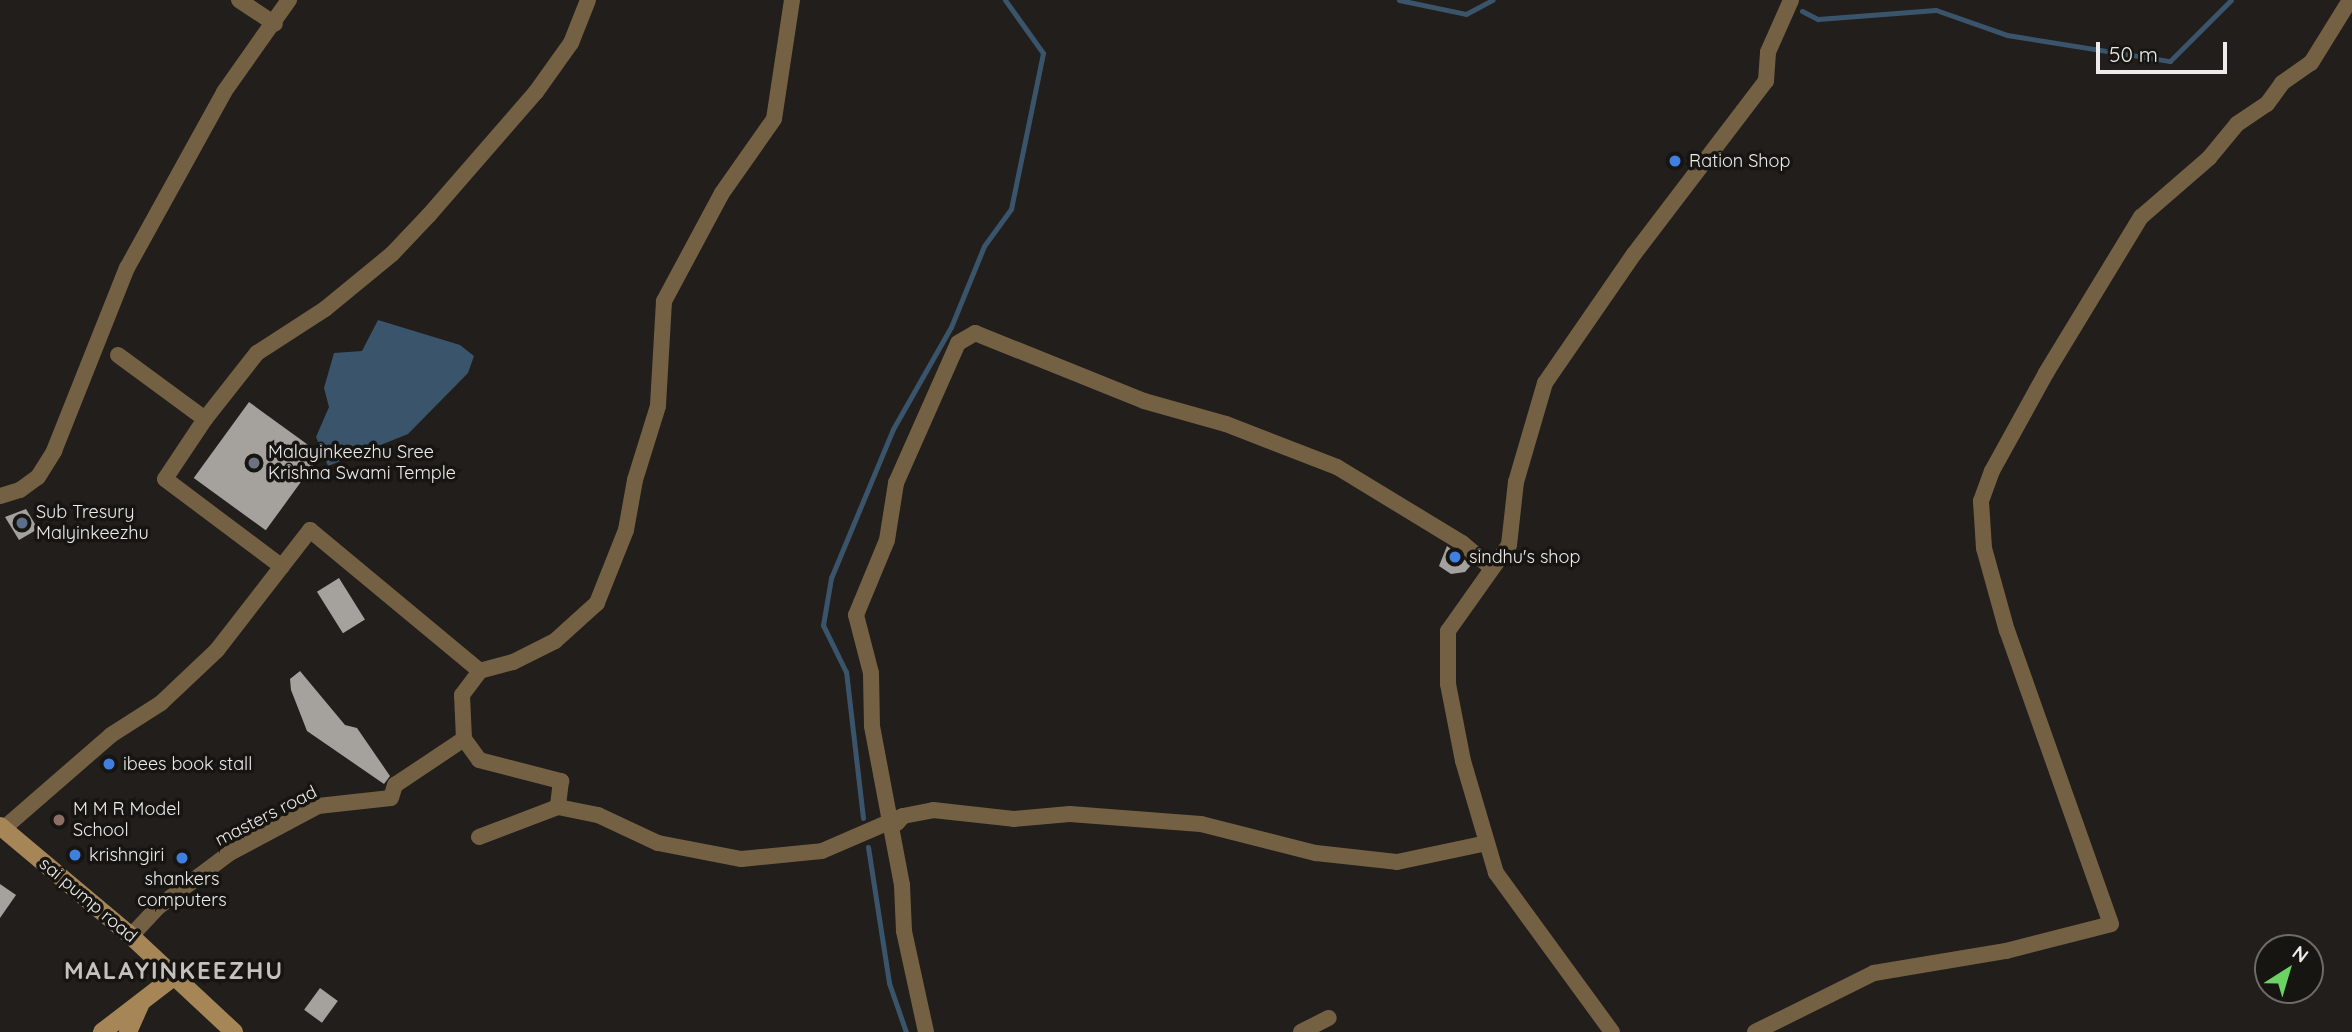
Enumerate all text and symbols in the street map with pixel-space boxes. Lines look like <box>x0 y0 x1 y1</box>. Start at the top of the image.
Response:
scale bar <box>2100 28 2231 72</box>
text: 50 m <box>2109 41 2158 67</box>
place label: Ration Shop <box>1689 150 1790 172</box>
marker: Ration Shop <box>1667 153 1683 169</box>
place label: Malayinkeezhu Sree Krishna Swami Temple <box>268 442 456 484</box>
marker: Malayinkeezhu Sree Krishna Swami Temple <box>246 455 262 471</box>
place label: Sub Tresury Malyinkeezhu <box>36 502 149 544</box>
marker: Sub Tresury Malyinkeezhu <box>14 515 30 531</box>
place label: sindhu's shop <box>1469 546 1580 568</box>
marker: sindhu's shop <box>1447 549 1463 565</box>
place label: ibees book stall <box>123 753 252 775</box>
marker: ibees book stall <box>101 756 117 772</box>
street label: masters road <box>211 781 321 851</box>
place label: M M R Model School <box>73 799 181 842</box>
marker: M M R Model School <box>51 812 67 828</box>
place label: krishngiri <box>89 844 164 866</box>
marker: krishngiri <box>67 847 83 863</box>
marker: shankers computers <box>174 850 190 866</box>
street label: sai pump road <box>35 853 141 947</box>
place label: shankers computers <box>137 869 227 912</box>
north arrow <box>2254 934 2324 1004</box>
text: N <box>2288 940 2313 968</box>
district label: MALAYINKEEZHU <box>66 957 282 985</box>

